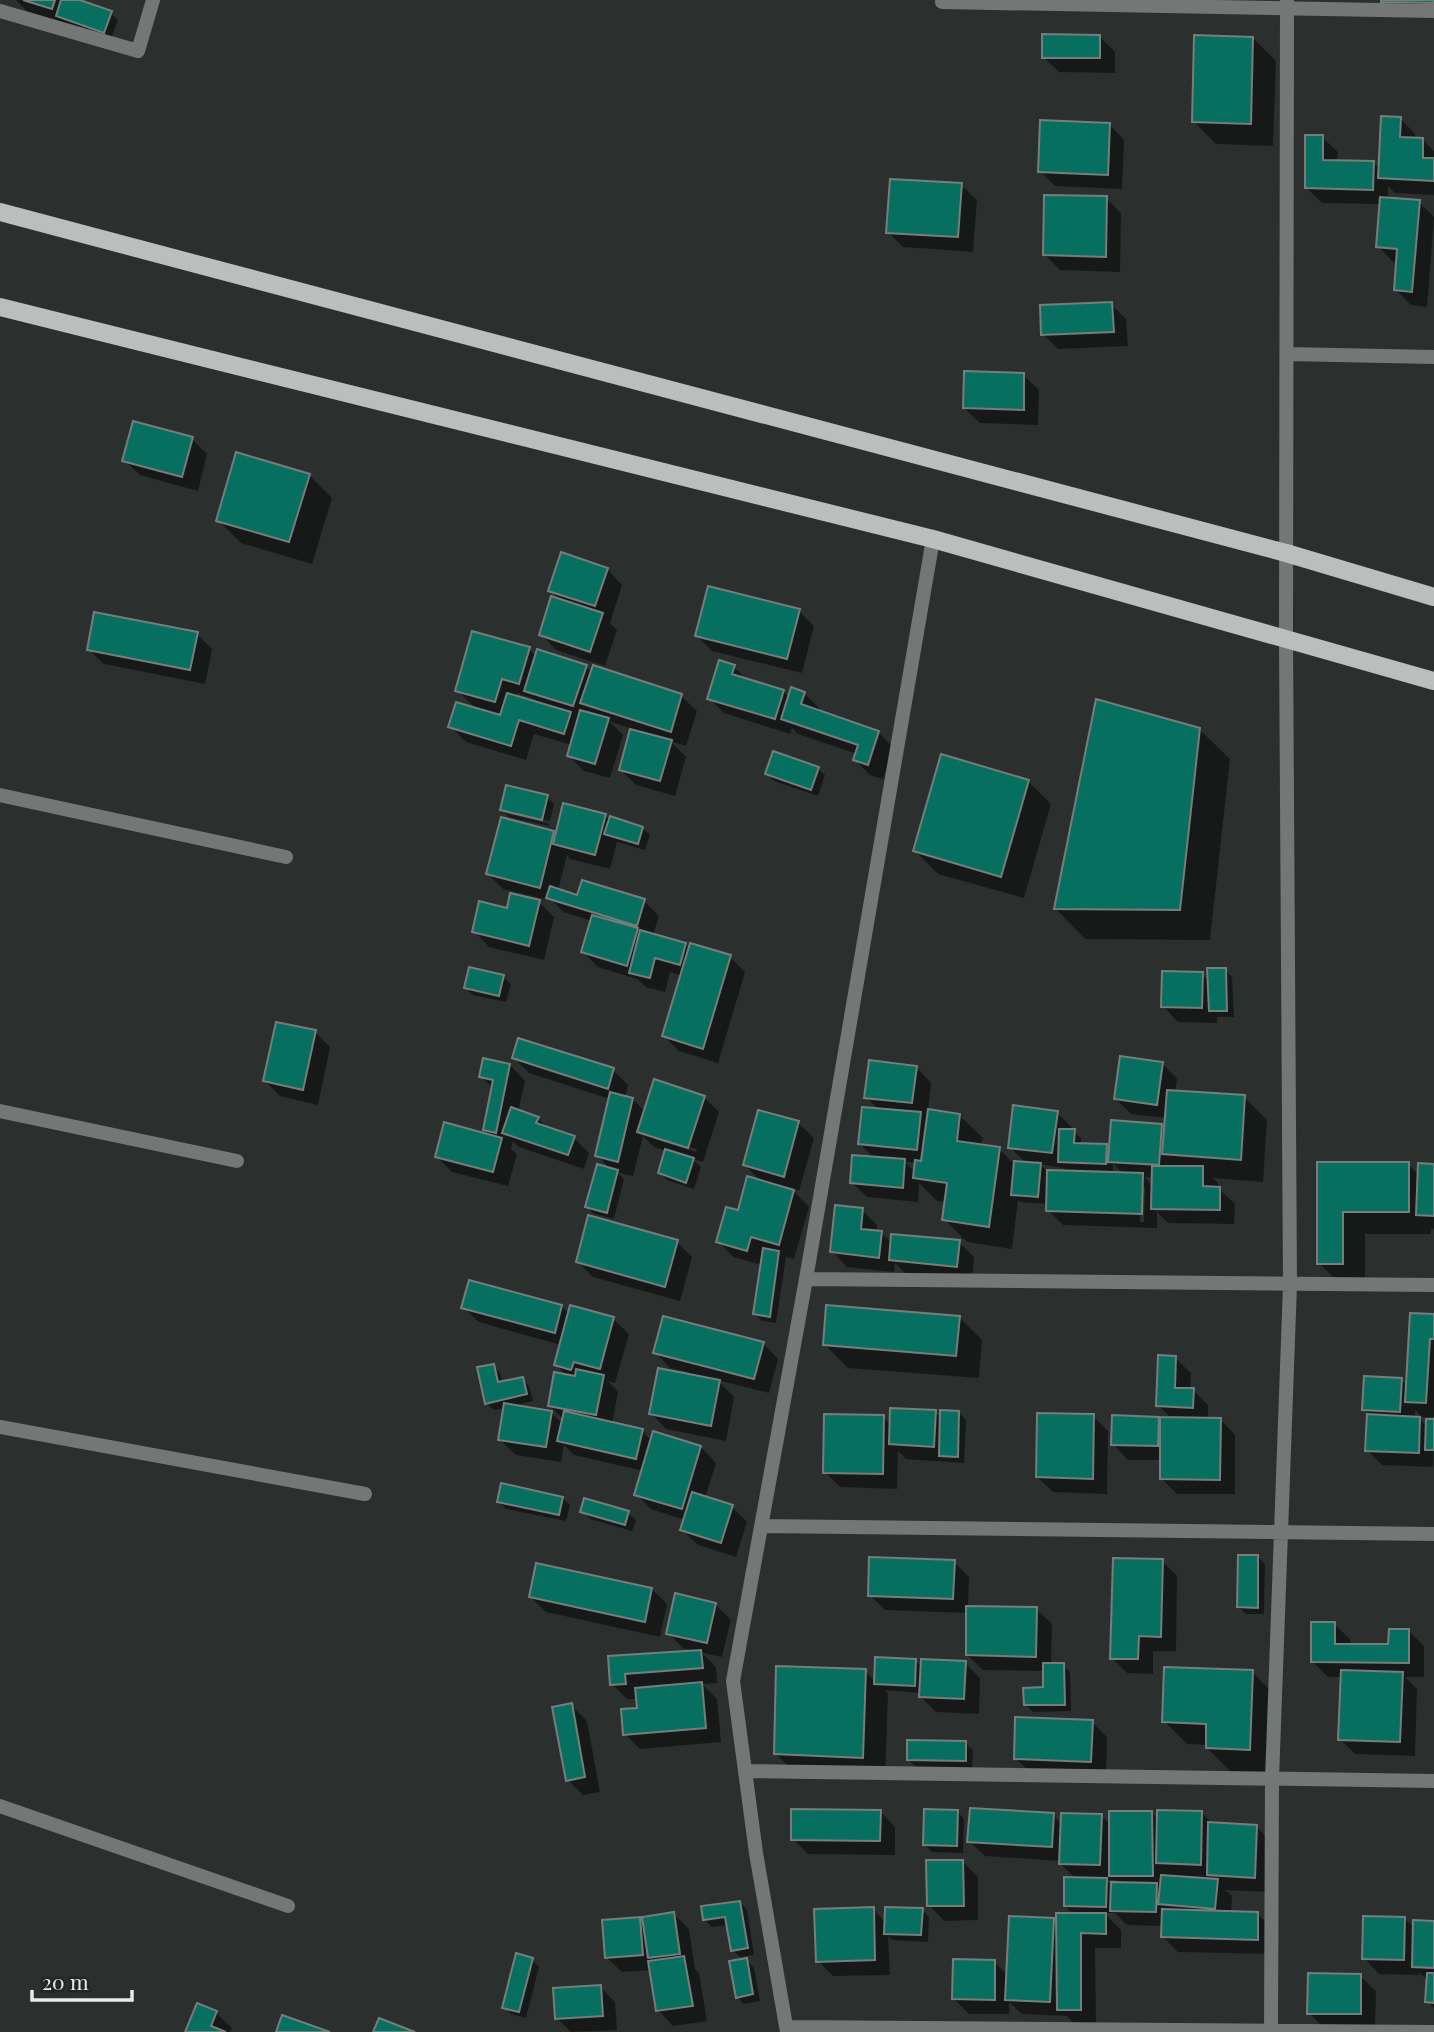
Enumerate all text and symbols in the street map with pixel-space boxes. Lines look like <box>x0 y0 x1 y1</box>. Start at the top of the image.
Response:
scale bar <box>32 1958 131 2002</box>
text: 20 m <box>42 1967 89 1995</box>

